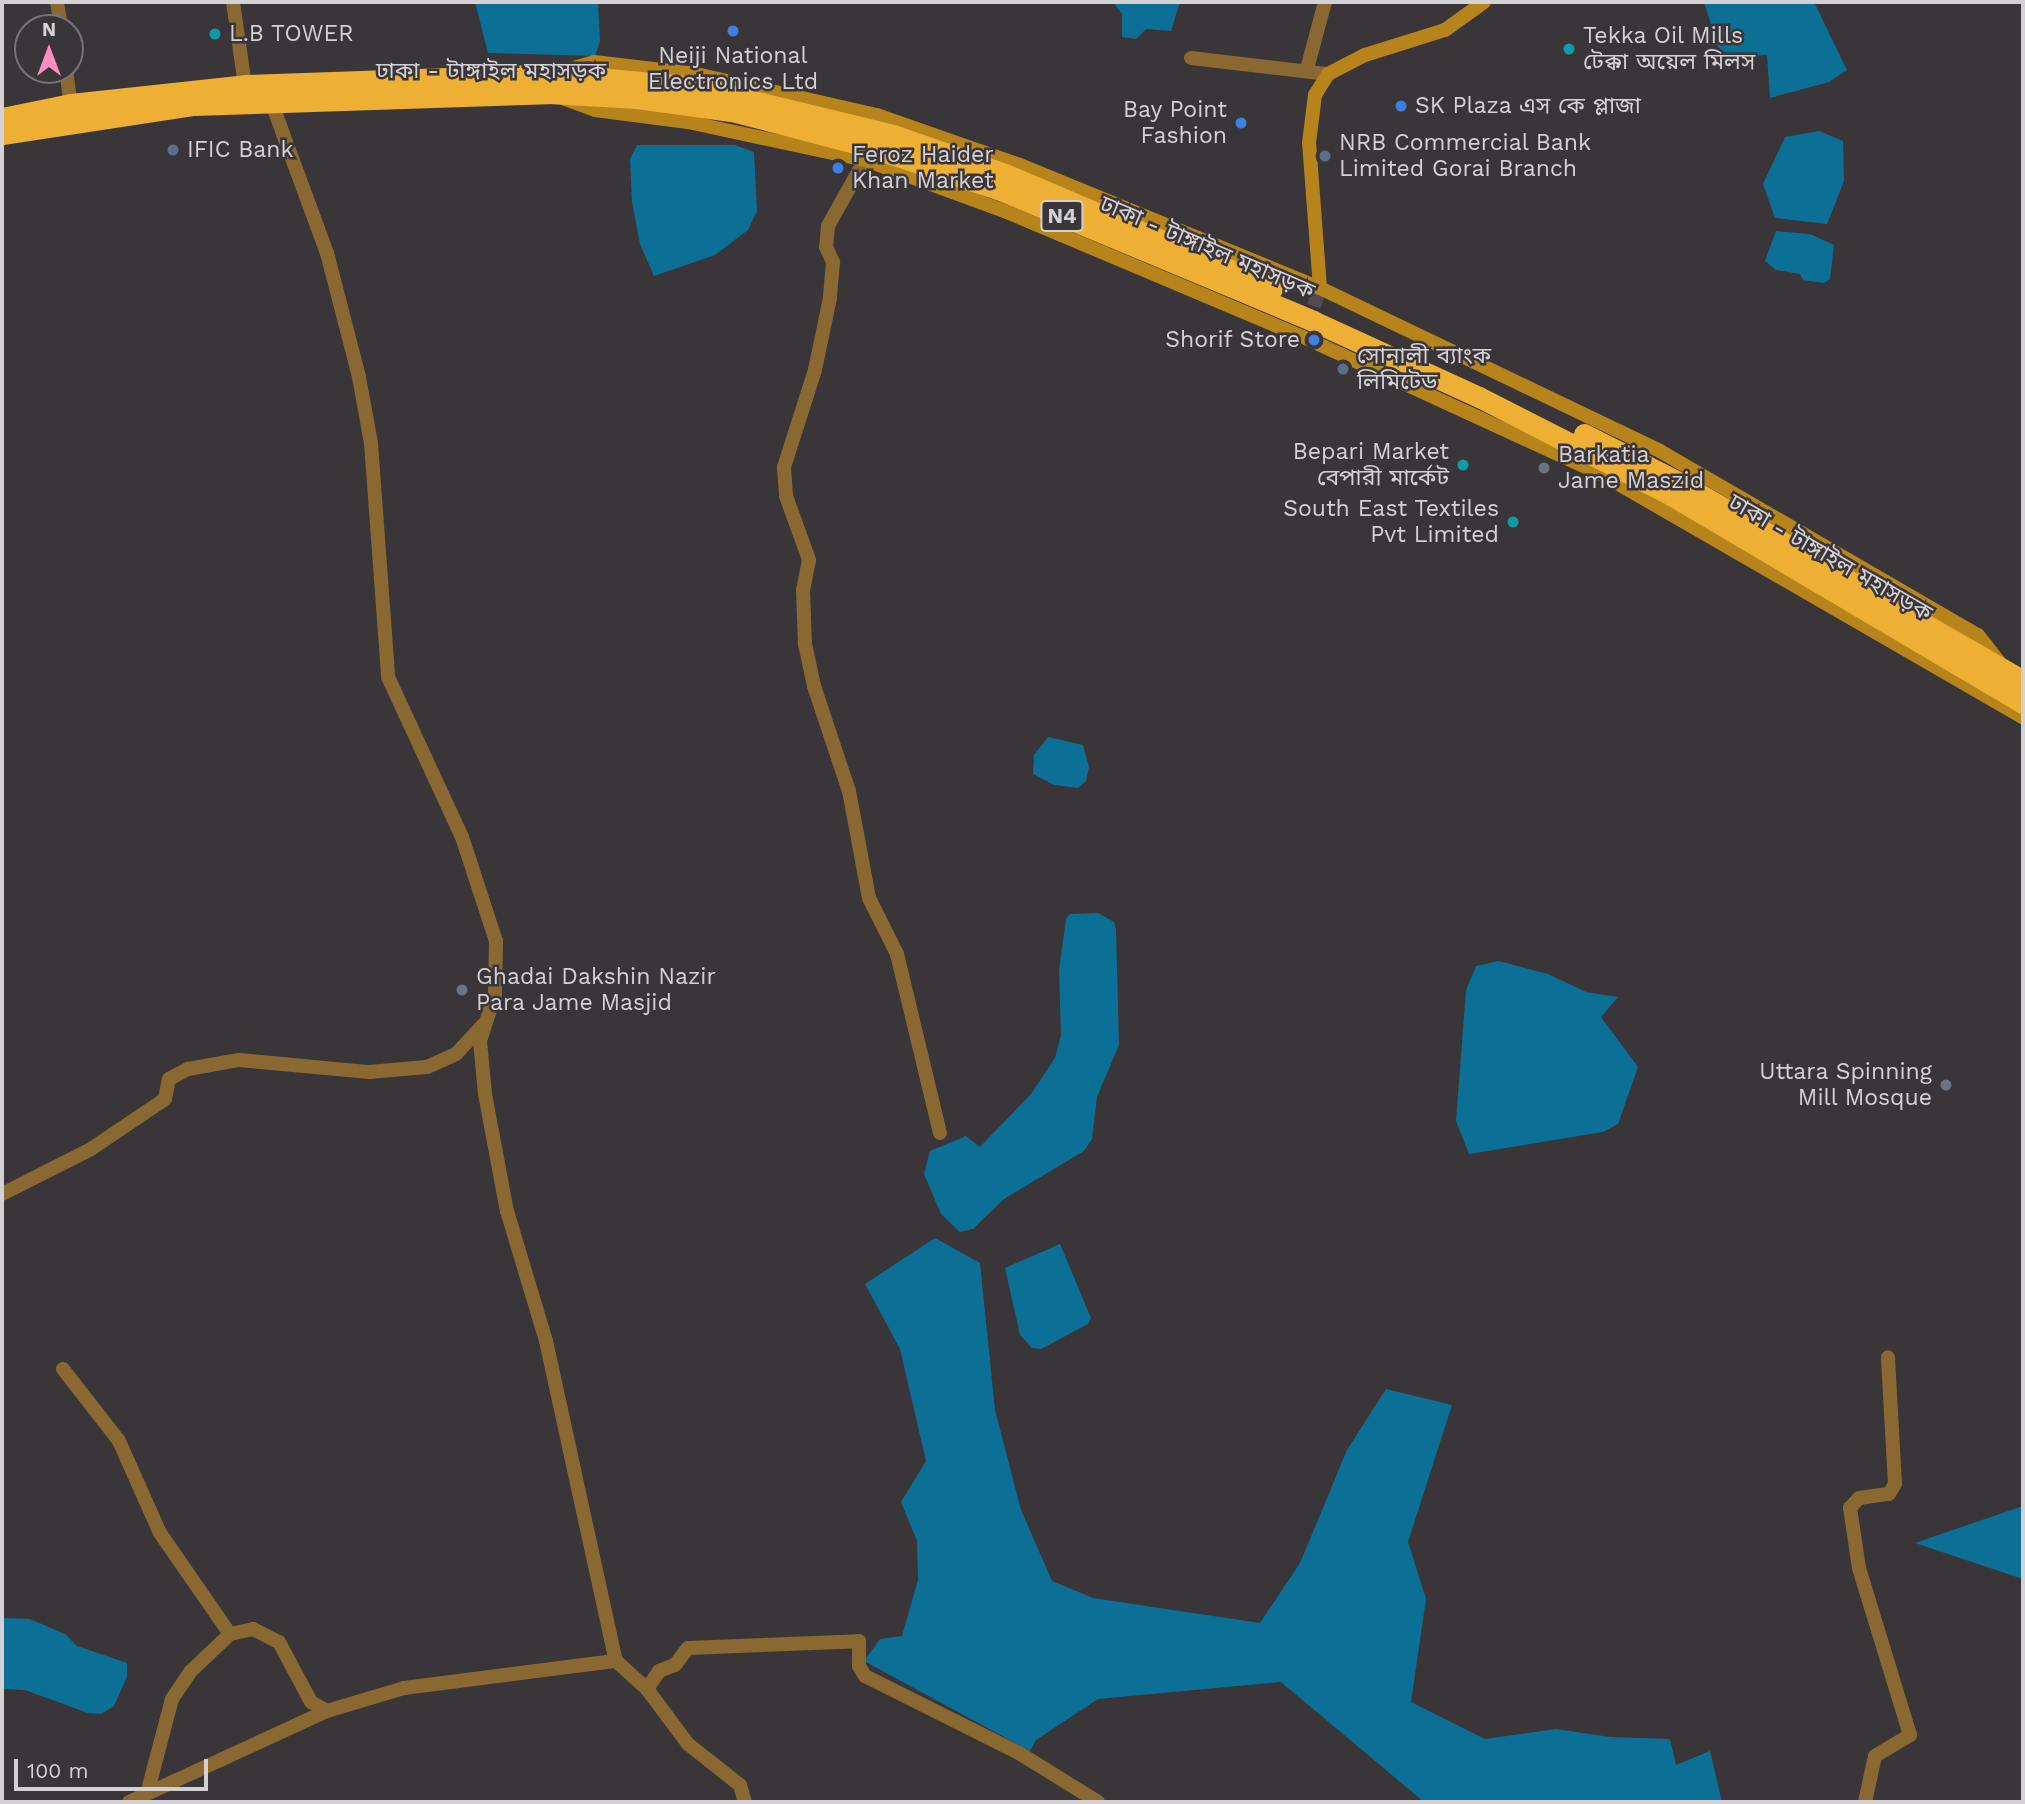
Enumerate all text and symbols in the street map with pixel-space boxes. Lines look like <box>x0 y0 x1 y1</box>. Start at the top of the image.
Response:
north arrow <box>14 14 84 84</box>
text: N <box>42 18 56 41</box>
place label: L.B TOWER <box>229 20 354 48</box>
place label: Tekka Oil Mills টেক্কা অয়েল মিলস <box>1583 22 1755 76</box>
marker: Neiji National Electronics Ltd <box>725 23 741 39</box>
marker: L.B TOWER <box>207 26 223 42</box>
marker: Tekka Oil Mills টেক্কা অয়েল মিলস <box>1561 41 1577 57</box>
place label: Neiji National Electronics Ltd <box>648 42 818 96</box>
street label: ঢাকা - টাঙ্গাইল মহাসড়ক <box>376 57 606 85</box>
place label: SK Plaza এস কে প্লাজা <box>1415 92 1642 120</box>
place label: Bay Point Fashion <box>1122 96 1227 150</box>
marker: SK Plaza এস কে প্লাজা <box>1393 98 1409 114</box>
marker: Bay Point Fashion <box>1233 115 1249 131</box>
place label: NRB Commercial Bank Limited Gorai Branch <box>1339 129 1592 183</box>
place label: IFIC Bank <box>187 136 294 164</box>
place label: Feroz Haider Khan Market <box>852 141 994 195</box>
marker: IFIC Bank <box>165 142 181 158</box>
marker: NRB Commercial Bank Limited Gorai Branch <box>1317 148 1333 164</box>
marker: Feroz Haider Khan Market <box>830 160 846 176</box>
street label: ঢাকা - টাঙ্গাইল মহাসড়ক <box>1096 190 1318 306</box>
road number: N4 <box>1039 198 1085 234</box>
place label: Shorif Store <box>1164 326 1300 354</box>
marker: Shorif Store <box>1306 332 1322 348</box>
place label: সোনালী ব্যাংক লিমিটেড <box>1357 342 1491 396</box>
marker: সোনালী ব্যাংক লিমিটেড <box>1335 361 1351 377</box>
place label: Bepari Market বেপারী মার্কেট <box>1293 438 1449 492</box>
place label: Barkatia Jame Maszid <box>1558 441 1704 495</box>
marker: Bepari Market বেপারী মার্কেট <box>1455 457 1471 473</box>
marker: Barkatia Jame Maszid <box>1536 460 1552 476</box>
street label: ঢাকা - টাঙ্গাইল মহাসড়ক <box>1723 489 1937 627</box>
place label: South East Textiles Pvt Limited <box>1283 495 1499 549</box>
marker: South East Textiles Pvt Limited <box>1505 514 1521 530</box>
place label: Ghadai Dakshin Nazir Para Jame Masjid <box>476 963 716 1017</box>
marker: Ghadai Dakshin Nazir Para Jame Masjid <box>454 982 470 998</box>
place label: Uttara Spinning Mill Mosque <box>1759 1058 1932 1112</box>
marker: Uttara Spinning Mill Mosque <box>1938 1077 1954 1093</box>
scale bar <box>18 1744 212 1788</box>
text: 100 m <box>27 1758 89 1783</box>

